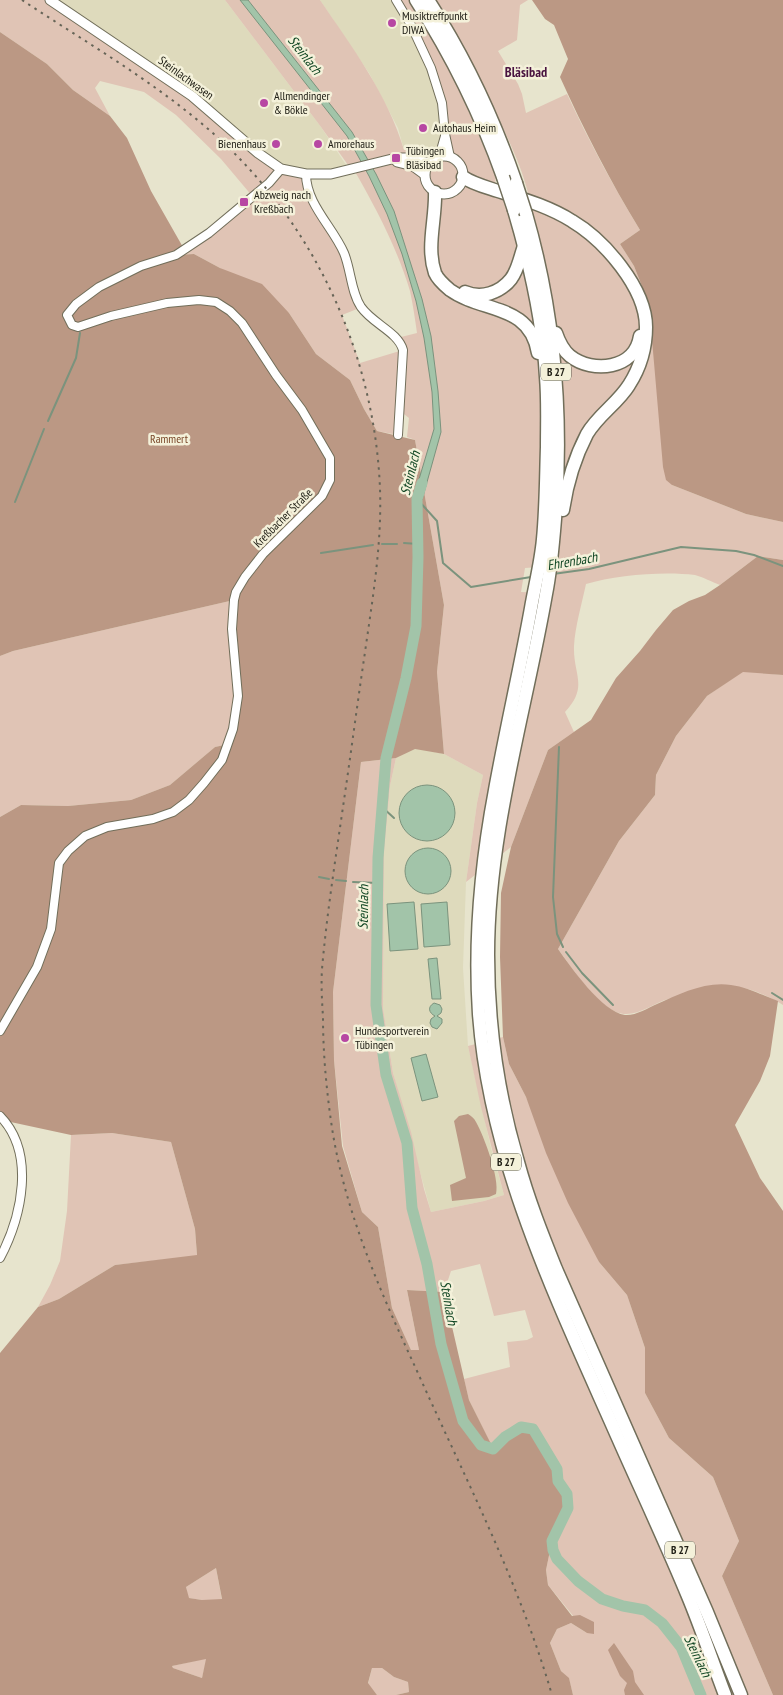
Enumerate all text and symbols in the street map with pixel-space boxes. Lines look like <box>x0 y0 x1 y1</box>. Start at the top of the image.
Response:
place label: Musiktreffpunkt DIWA <box>402 8 468 37</box>
marker: Musiktreffpunkt DIWA <box>386 17 398 29</box>
water label: Steinlach <box>284 32 326 79</box>
street label: Steinlachwasen <box>156 53 217 103</box>
district label: Bläsibad <box>505 63 547 81</box>
place label: Allmendinger & Bökle <box>274 88 331 117</box>
marker: Allmendinger & Bökle <box>258 97 270 109</box>
place label: Autohaus Heim <box>433 120 496 135</box>
marker: Autohaus Heim <box>417 122 429 134</box>
place label: Bienenhaus <box>218 136 266 151</box>
place label: Amorehaus <box>328 136 374 151</box>
marker: Bienenhaus <box>270 138 282 150</box>
marker: Amorehaus <box>312 138 324 150</box>
place label: Tübingen Bläsibad <box>406 143 444 172</box>
marker: Tübingen Bläsibad <box>390 152 402 164</box>
place label: Abzweig nach Kreßbach <box>254 187 311 216</box>
marker: Abzweig nach Kreßbach <box>238 196 250 208</box>
road number: B 27 <box>541 364 571 381</box>
park label: Rammert <box>150 431 189 446</box>
water label: Steinlach <box>396 448 424 497</box>
street label: Kreßbacher Straße <box>250 485 315 550</box>
water label: Ehrenbach <box>545 548 599 574</box>
water label: Steinlach <box>354 884 372 930</box>
place label: Hundesportverein Tübingen <box>355 1023 429 1052</box>
marker: Hundesportverein Tübingen <box>339 1032 351 1044</box>
road number: B 27 <box>491 1154 521 1170</box>
water label: Steinlach <box>436 1279 462 1327</box>
road number: B 27 <box>665 1542 695 1558</box>
water label: Steinlach <box>680 1632 716 1681</box>

